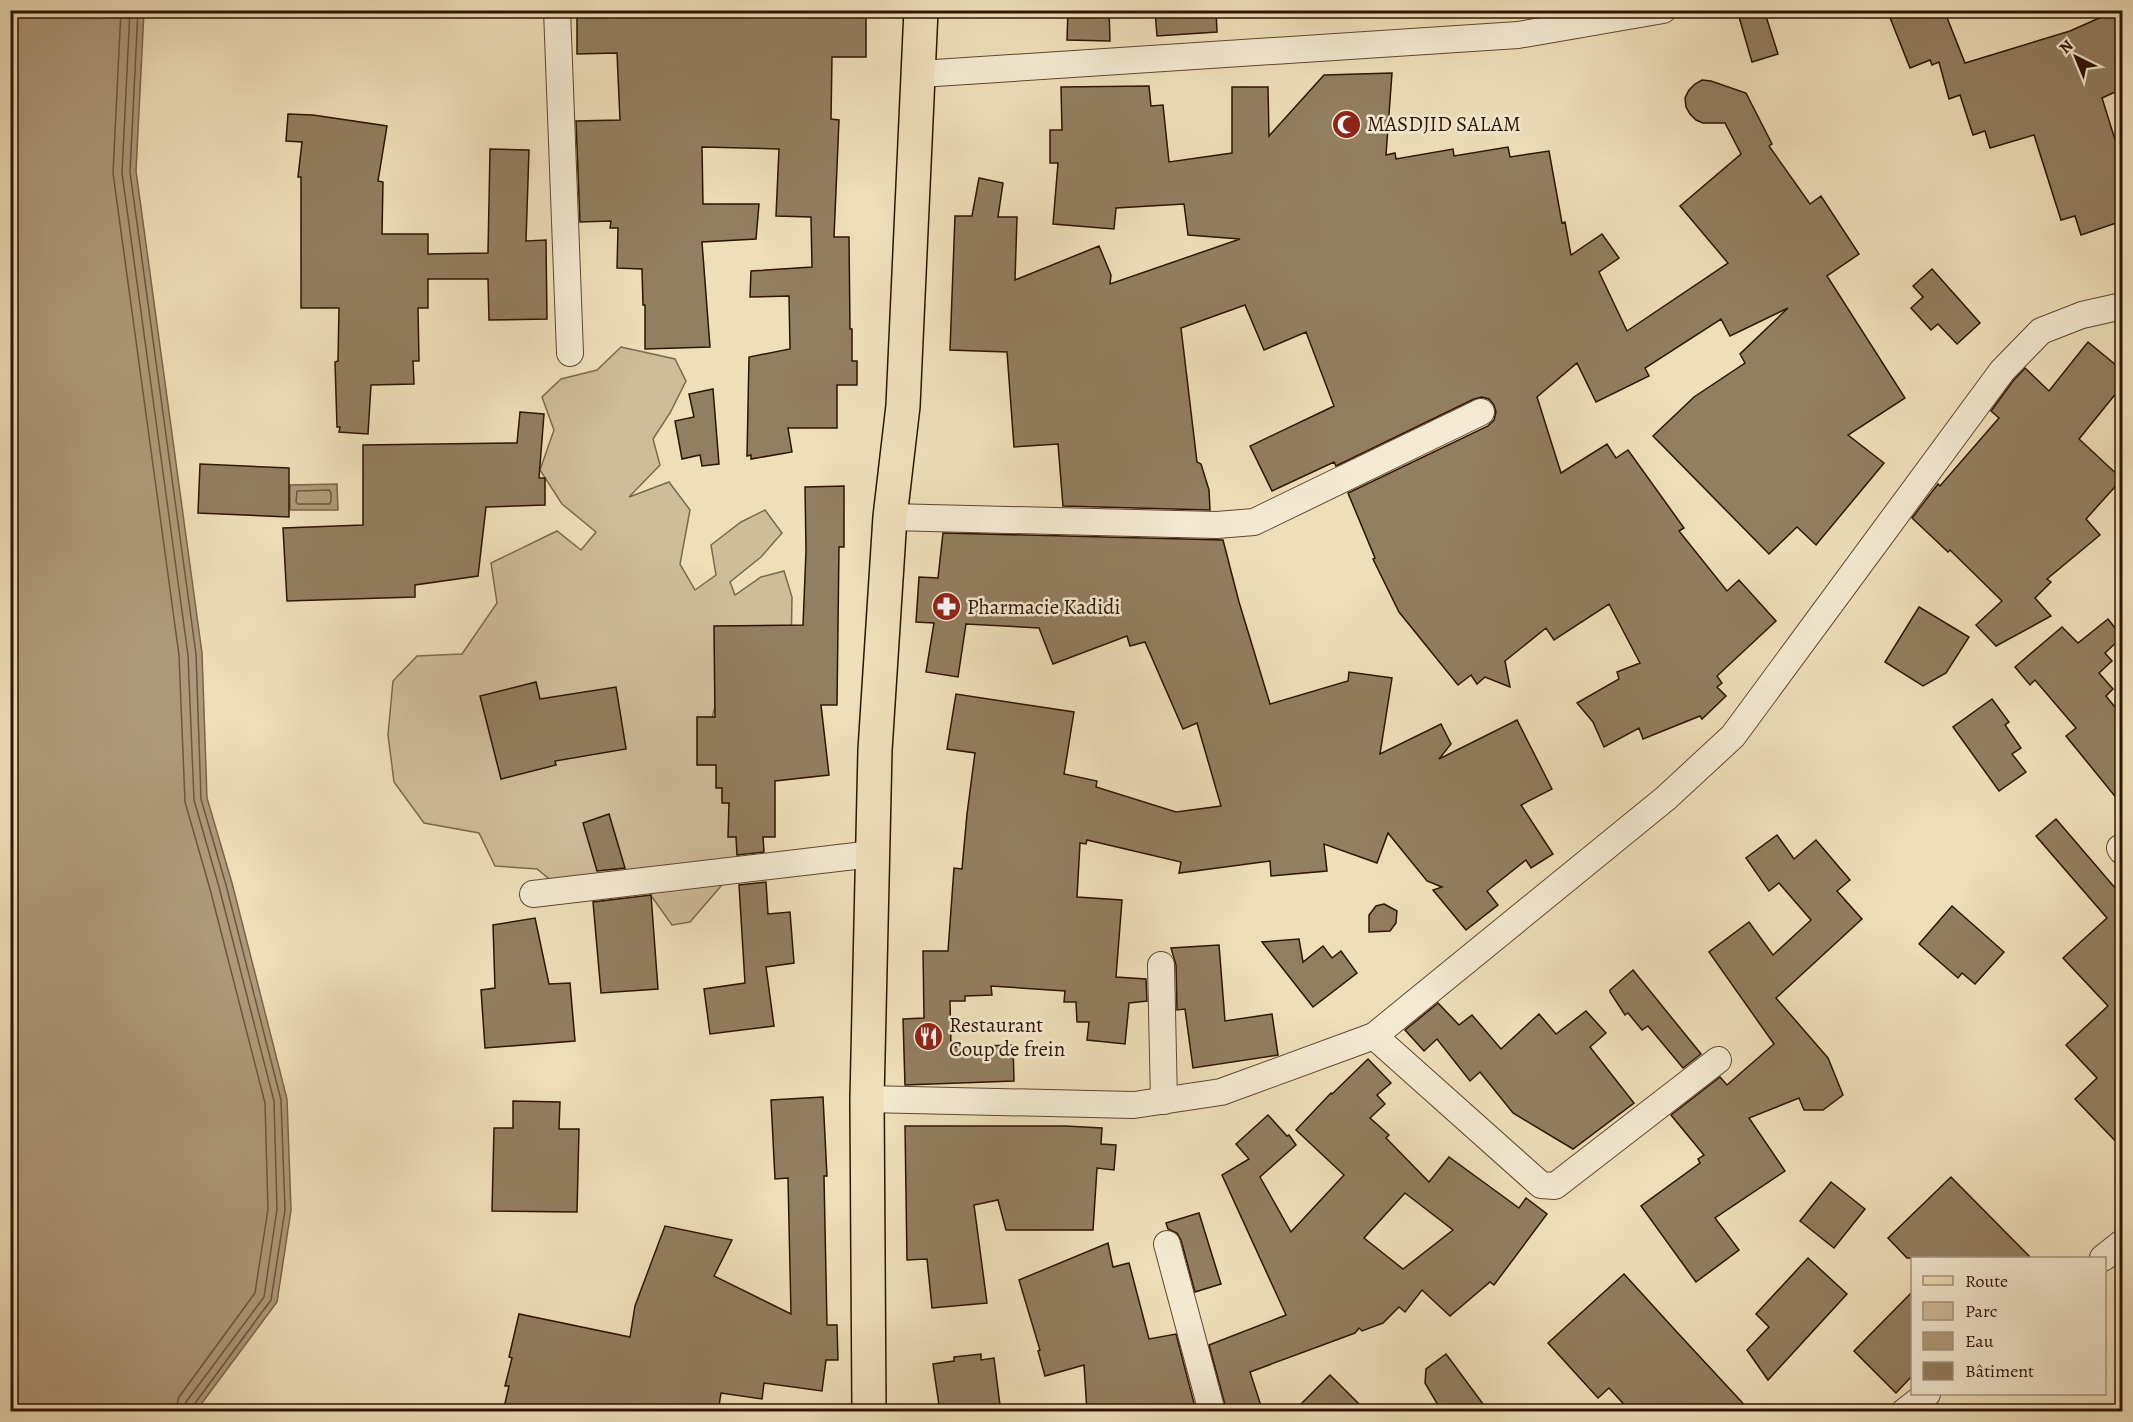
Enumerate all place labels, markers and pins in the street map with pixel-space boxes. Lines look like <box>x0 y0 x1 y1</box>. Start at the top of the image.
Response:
mosque icon: MASDJID SALAM <box>1330 108 1362 140</box>
place label: MASDJID SALAM <box>1367 110 1521 138</box>
pharmacy icon: Pharmacie Kadidi <box>930 591 962 623</box>
place label: Pharmacie Kadidi <box>967 593 1121 621</box>
place label: Restaurant Coup de frein <box>949 1011 1065 1063</box>
restaurant icon: Restaurant Coup de frein <box>912 1021 944 1053</box>

